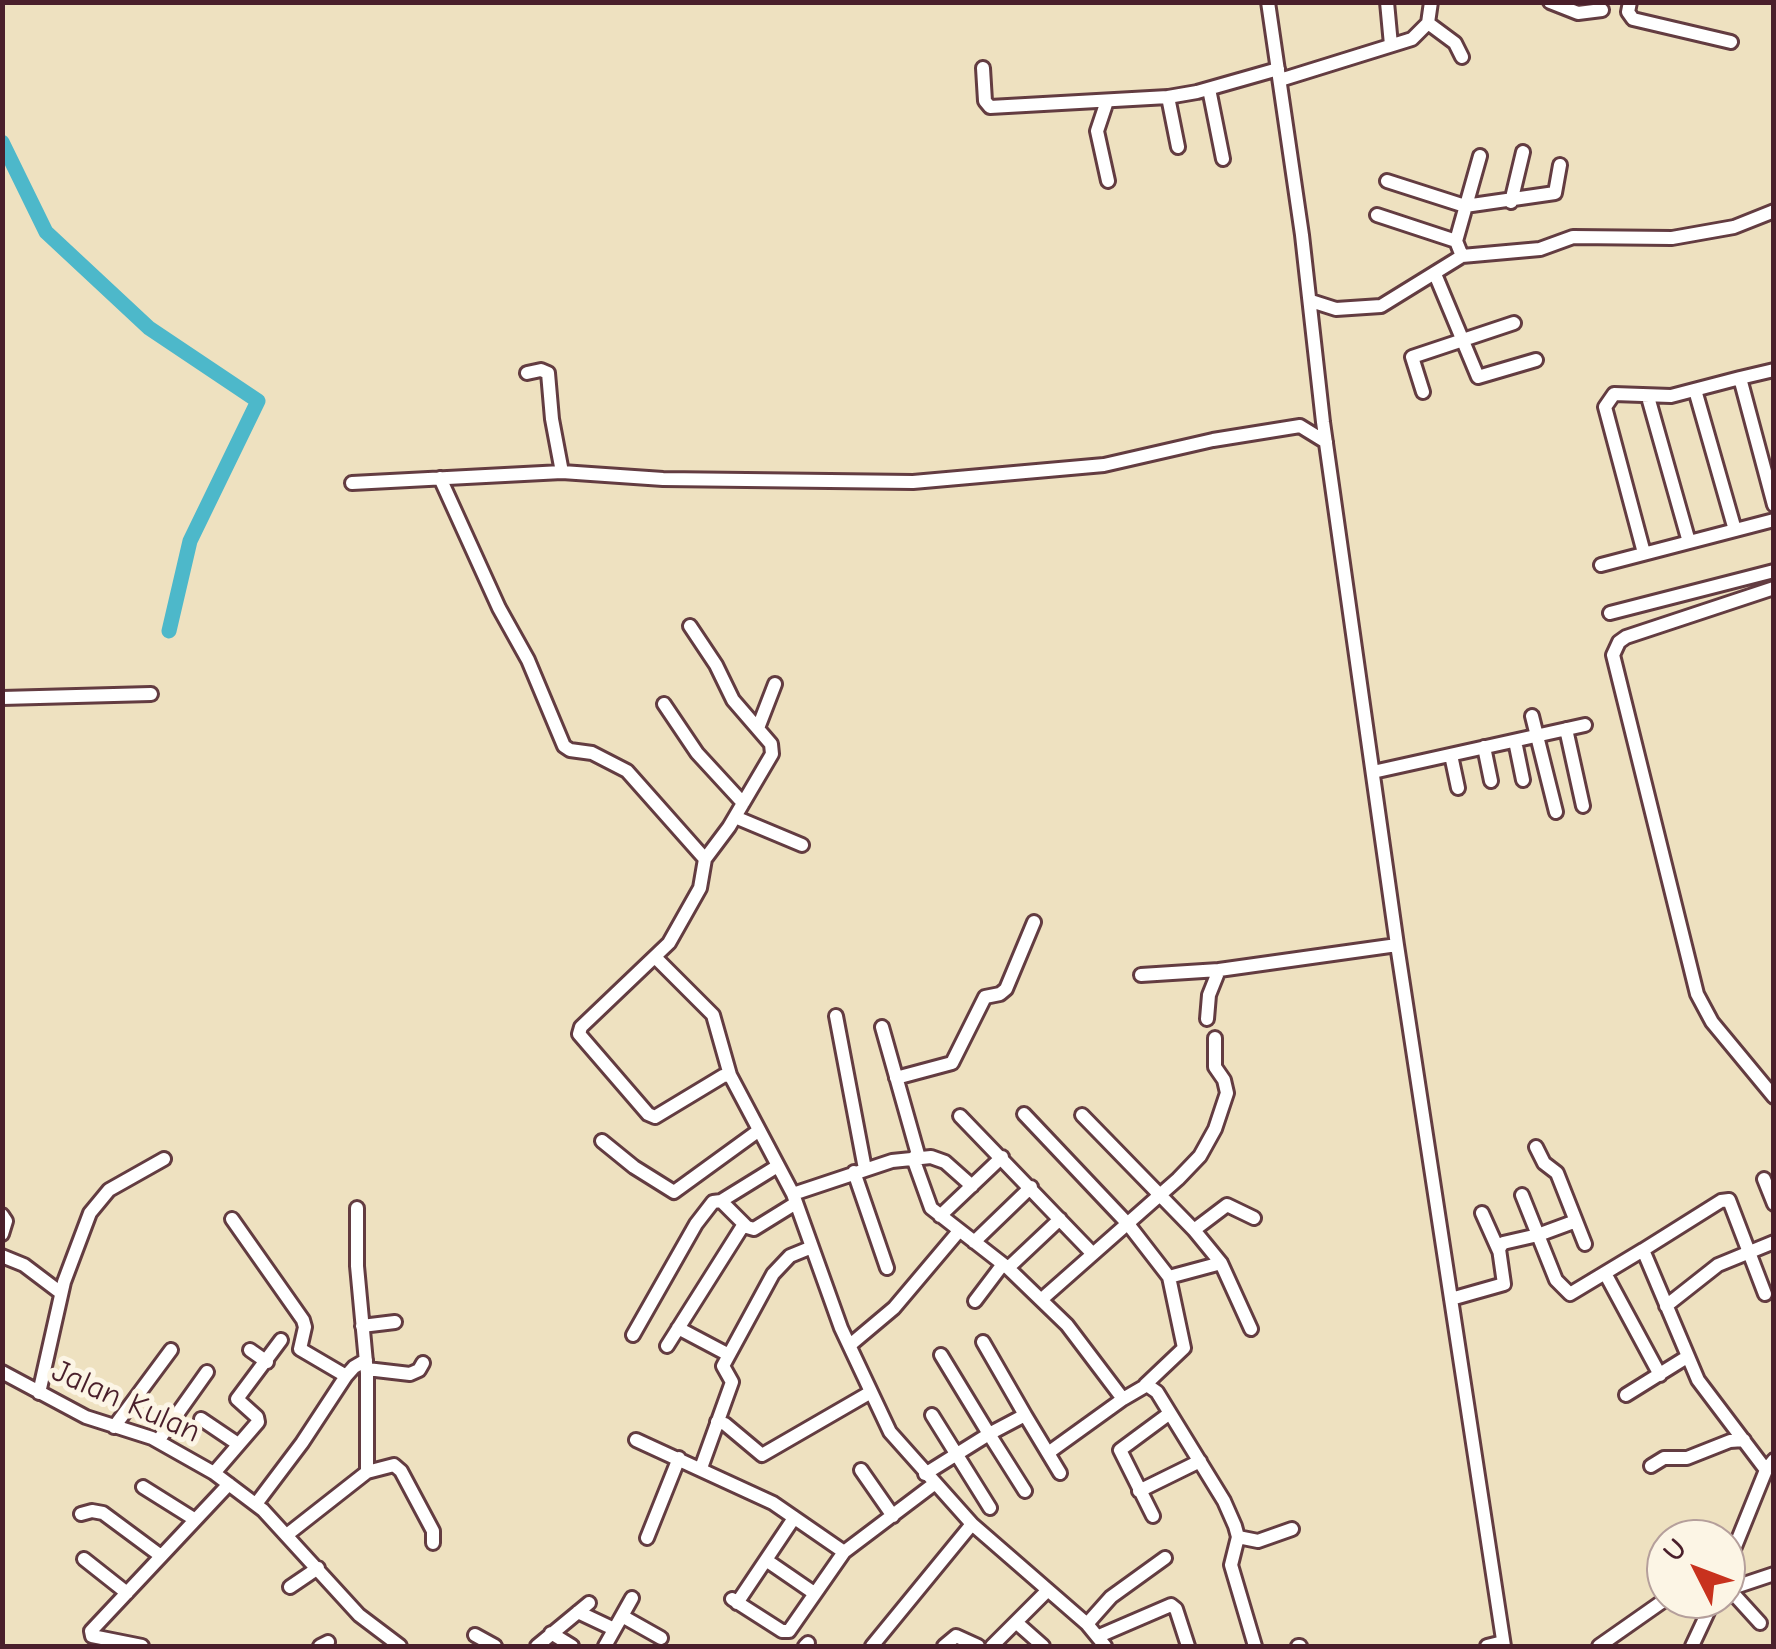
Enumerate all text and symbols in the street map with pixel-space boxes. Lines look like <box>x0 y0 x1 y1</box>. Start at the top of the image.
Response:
street label: Jalan Kulan <box>46 1352 206 1452</box>
north arrow <box>1646 1519 1746 1619</box>
text: U <box>1657 1533 1693 1568</box>

